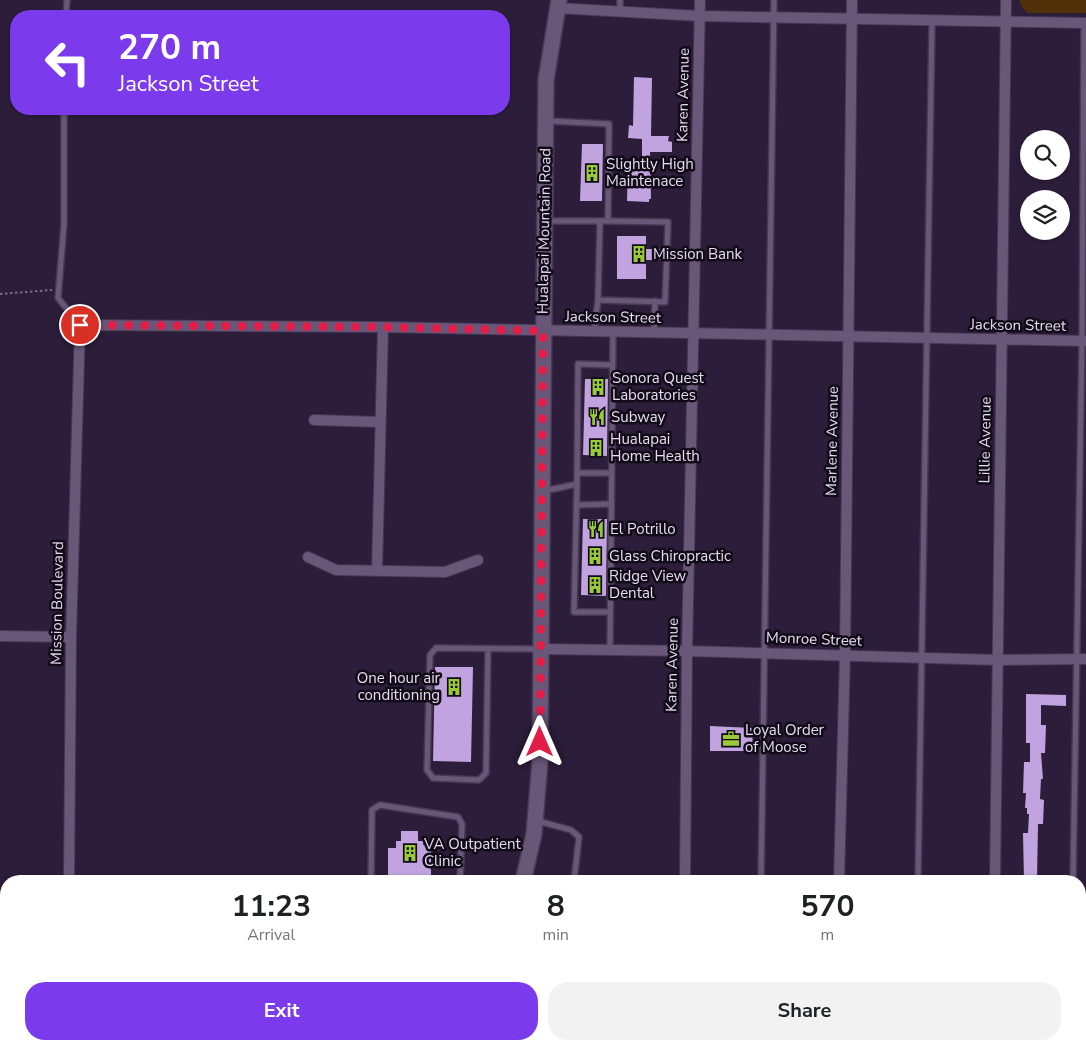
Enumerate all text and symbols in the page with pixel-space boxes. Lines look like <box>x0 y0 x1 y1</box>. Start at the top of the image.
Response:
text: 270 m <box>118 24 221 71</box>
icon: left <box>35 30 100 95</box>
street label: Karen Avenue <box>672 48 694 142</box>
text: Jackson Street <box>118 69 259 99</box>
map controls <box>1020 130 1070 240</box>
button: search <box>1020 130 1070 180</box>
street label: Hualapai Mountain Road <box>533 148 555 314</box>
place label: Slightly High Maintenace <box>606 154 694 191</box>
building icon: Slightly High Maintenace <box>582 163 602 183</box>
button: layers <box>1020 190 1070 240</box>
building icon: Mission Bank <box>629 244 649 264</box>
place label: Mission Bank <box>653 244 743 264</box>
pin <box>59 304 101 346</box>
street label: Jackson Street <box>564 306 662 328</box>
icon: arrive <box>66 311 94 339</box>
street label: Jackson Street <box>969 314 1067 336</box>
place label: Sonora Quest Laboratories <box>612 368 705 405</box>
building icon: Sonora Quest Laboratories <box>588 377 608 397</box>
street label: Marlene Avenue <box>821 386 843 496</box>
street label: Lillie Avenue <box>974 396 996 484</box>
restaurant icon: Subway <box>587 407 607 427</box>
place label: Subway <box>611 407 666 427</box>
place label: Hualapai Home Health <box>610 429 700 466</box>
building icon: Hualapai Home Health <box>586 438 606 458</box>
restaurant icon: El Potrillo <box>586 519 606 539</box>
place label: El Potrillo <box>610 519 676 539</box>
street label: Mission Boulevard <box>46 541 68 665</box>
building icon: Glass Chiropractic <box>585 546 605 566</box>
place label: Glass Chiropractic <box>609 546 731 566</box>
place label: Ridge View Dental <box>609 566 687 603</box>
building icon: Ridge View Dental <box>585 575 605 595</box>
street label: Karen Avenue <box>661 618 683 712</box>
street label: Monroe Street <box>766 627 863 651</box>
place label: One hour air conditioning <box>357 668 441 705</box>
building icon: One hour air conditioning <box>444 677 464 697</box>
position arrow <box>513 715 565 767</box>
place label: Loyal Order of Moose <box>745 720 825 757</box>
office icon: Loyal Order of Moose <box>721 729 741 749</box>
place label: VA Outpatient Clinic <box>423 834 521 871</box>
building icon: VA Outpatient Clinic <box>400 843 420 863</box>
text: 11:23 <box>232 886 311 927</box>
text: 8 <box>547 886 565 927</box>
text: 570 <box>800 886 854 927</box>
text: Arrival <box>247 924 295 946</box>
text: min <box>542 924 569 946</box>
text: m <box>821 924 834 946</box>
button: Exit <box>25 982 538 1040</box>
button: Share <box>548 982 1061 1040</box>

